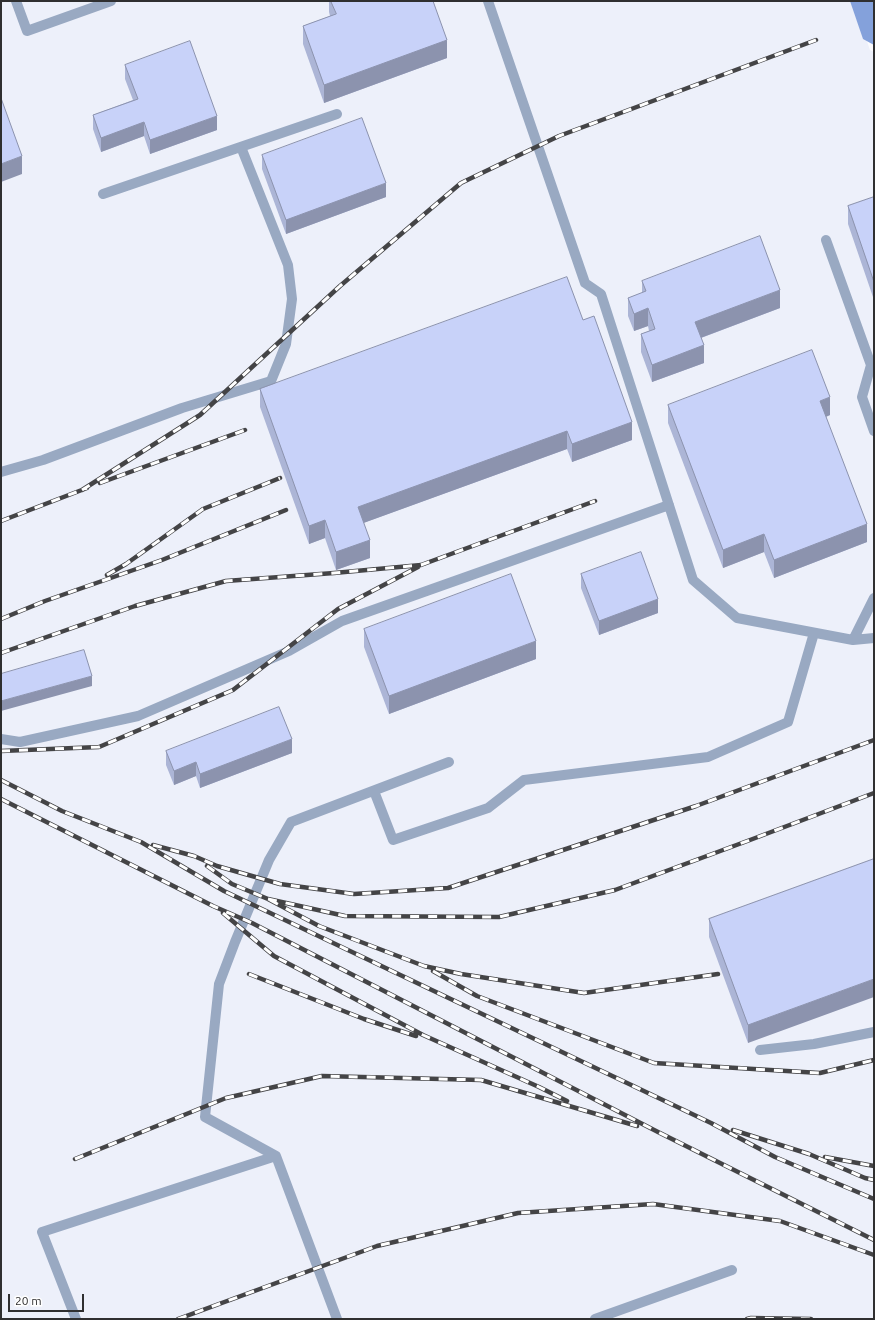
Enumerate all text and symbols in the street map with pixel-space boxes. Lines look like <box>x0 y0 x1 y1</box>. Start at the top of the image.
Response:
scale bar <box>10 1286 86 1312</box>
text: 20 m <box>15 1294 42 1307</box>

